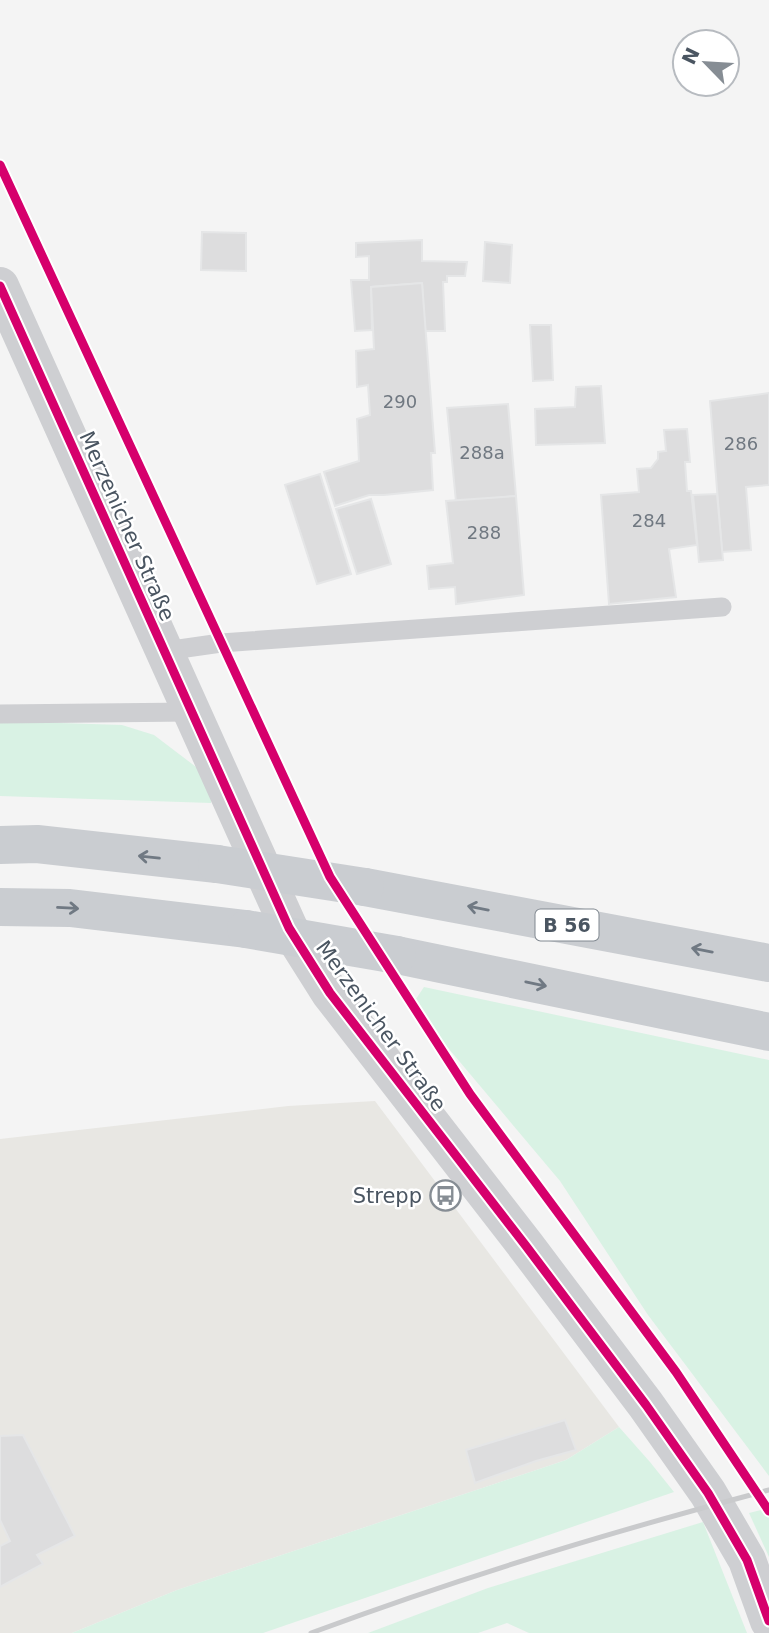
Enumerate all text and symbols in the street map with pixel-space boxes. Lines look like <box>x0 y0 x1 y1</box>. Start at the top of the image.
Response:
north arrow <box>671 28 741 98</box>
text: N <box>677 44 704 68</box>
house number: 290 <box>383 391 417 412</box>
street label: Merzenicher Straße <box>74 427 180 625</box>
house number: 286 <box>724 433 758 454</box>
house number: 288a <box>459 442 505 463</box>
house number: 284 <box>632 510 666 531</box>
house number: 288 <box>467 522 501 543</box>
one-way arrow <box>138 850 161 863</box>
one-way arrow <box>467 901 490 914</box>
one-way arrow <box>56 902 79 915</box>
road number: B 56 <box>536 909 598 940</box>
street label: Merzenicher Straße <box>311 936 451 1116</box>
one-way arrow <box>691 943 714 956</box>
one-way arrow <box>524 977 547 991</box>
bus stop icon: Strepp <box>428 1179 462 1213</box>
place label: Strepp <box>353 1184 422 1208</box>

